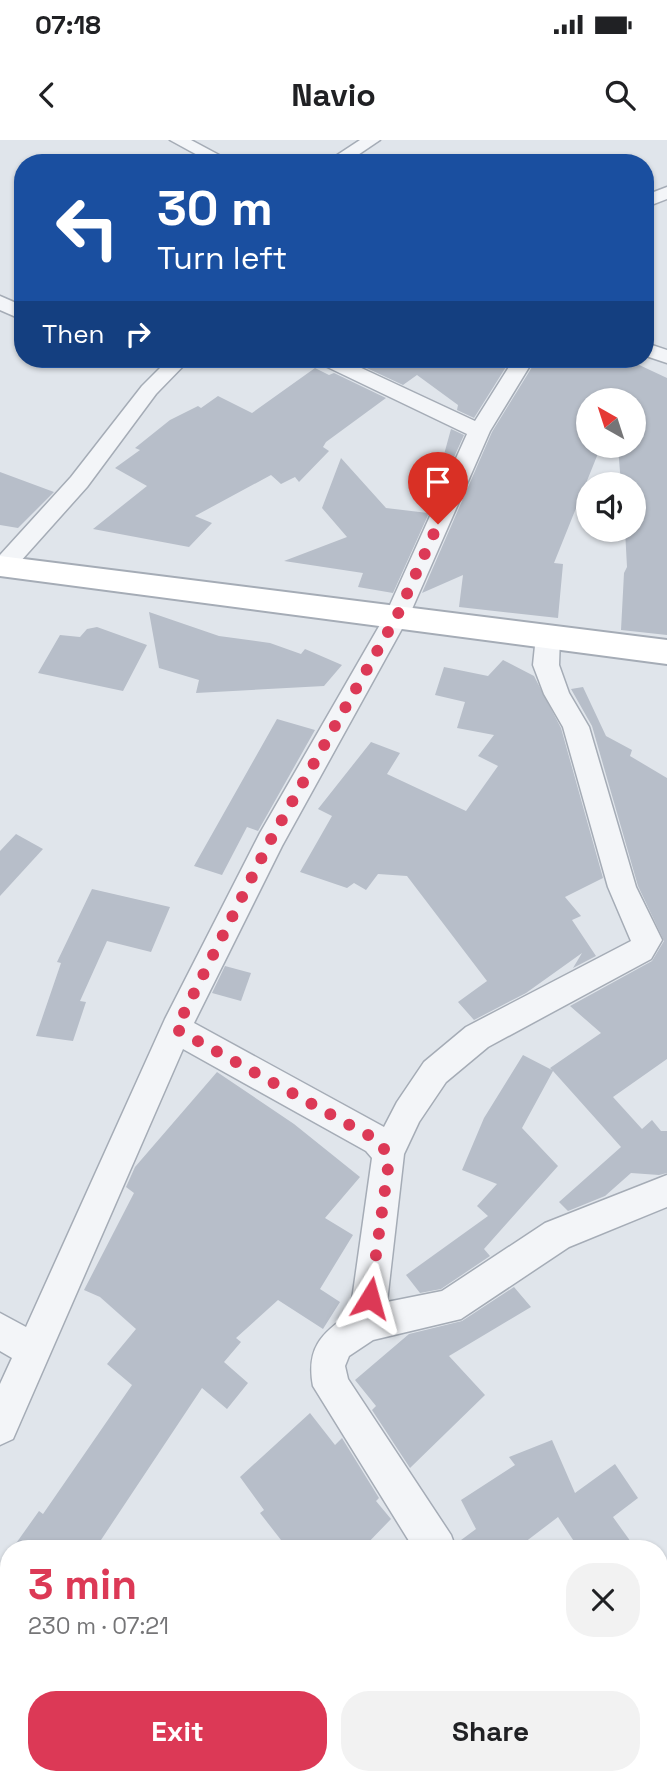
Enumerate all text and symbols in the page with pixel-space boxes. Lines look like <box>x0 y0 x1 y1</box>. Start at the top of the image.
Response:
text: 07:18 <box>35 8 101 42</box>
text: Navio <box>291 75 376 115</box>
icon: back <box>28 76 66 114</box>
icon: search <box>601 76 639 114</box>
text: 30 m <box>157 177 273 239</box>
icon: left <box>42 182 133 273</box>
text: Turn left <box>157 238 287 278</box>
icon: right <box>119 315 157 353</box>
text: Then <box>42 317 105 351</box>
north arrow <box>576 388 646 458</box>
map controls <box>576 388 646 542</box>
pin <box>408 452 468 524</box>
icon: arrive <box>419 463 457 501</box>
button: sound <box>576 472 646 542</box>
position arrow <box>333 1261 407 1335</box>
text: 3 min <box>28 1558 137 1611</box>
button: close <box>566 1563 640 1637</box>
text: 230 m · 07:21 <box>28 1611 169 1641</box>
button: Exit <box>28 1691 327 1771</box>
button: Share <box>341 1691 640 1771</box>

